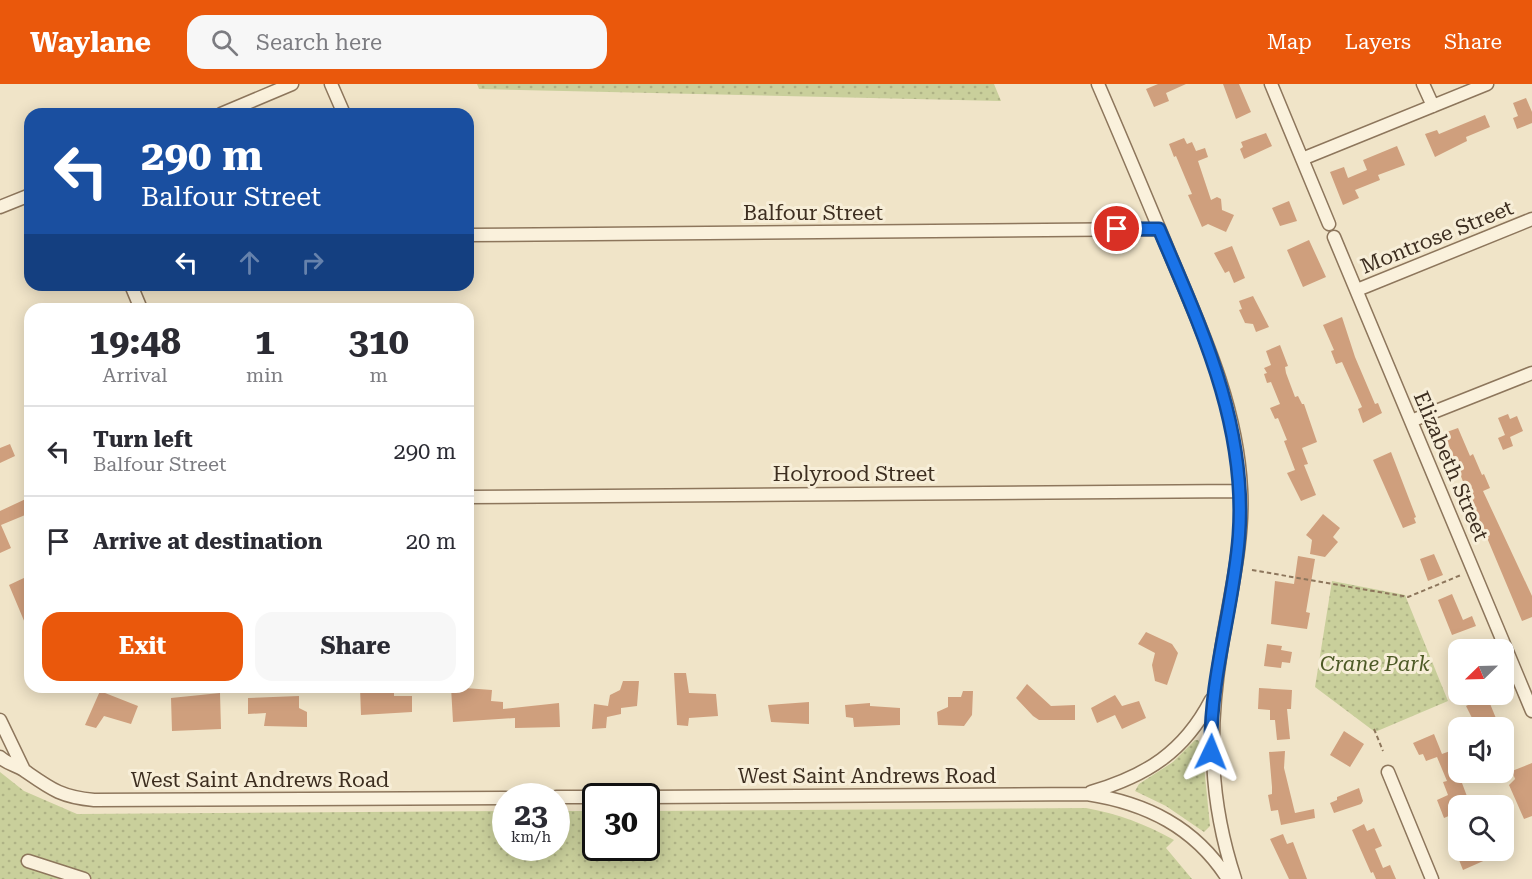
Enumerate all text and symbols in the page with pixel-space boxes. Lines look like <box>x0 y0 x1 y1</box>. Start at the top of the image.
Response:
search box <box>187 15 607 69</box>
text: Waylane <box>30 26 151 59</box>
icon: search <box>208 26 241 59</box>
text: Search here <box>256 30 382 55</box>
text: Map <box>1267 30 1312 54</box>
text: Layers <box>1345 30 1411 54</box>
text: Share <box>1444 30 1502 54</box>
text: 290 m <box>141 131 263 180</box>
icon: left <box>42 132 120 210</box>
text: Balfour Street <box>141 181 321 213</box>
street label: Montrose Street <box>1357 195 1517 279</box>
street label: Balfour Street <box>743 201 883 225</box>
pin <box>1091 203 1142 254</box>
icon: arrive <box>1100 212 1133 245</box>
icon: left <box>170 246 203 279</box>
icon: ahead <box>233 246 266 279</box>
icon: right <box>296 246 329 279</box>
text: 19:48 <box>89 321 181 363</box>
text: 1 <box>255 321 275 363</box>
text: 310 <box>349 321 409 363</box>
text: Arrival <box>102 363 167 387</box>
text: min <box>246 363 283 387</box>
text: m <box>370 363 388 387</box>
street label: Elizabeth Street <box>1409 388 1493 544</box>
text: Turn left <box>93 427 193 452</box>
icon: left <box>42 435 75 468</box>
text: 290 m <box>393 439 456 464</box>
text: Balfour Street <box>93 452 226 476</box>
street label: Holyrood Street <box>773 462 935 486</box>
icon: arrive <box>42 525 75 558</box>
text: Arrive at destination <box>93 529 322 554</box>
text: 20 m <box>406 529 456 554</box>
button: Exit <box>42 612 243 681</box>
button: Share <box>255 612 456 681</box>
north arrow <box>1448 639 1514 705</box>
map controls <box>1448 639 1514 861</box>
park label: Crane Park <box>1320 652 1431 676</box>
button: sound <box>1448 717 1514 783</box>
position arrow <box>1179 720 1243 784</box>
street label: West Saint Andrews Road <box>738 764 997 788</box>
street label: West Saint Andrews Road <box>131 768 390 792</box>
speed limit sign: 30 <box>582 783 660 861</box>
button: search <box>1448 795 1514 861</box>
text: 23 <box>514 797 548 832</box>
text: km/h <box>511 828 551 846</box>

